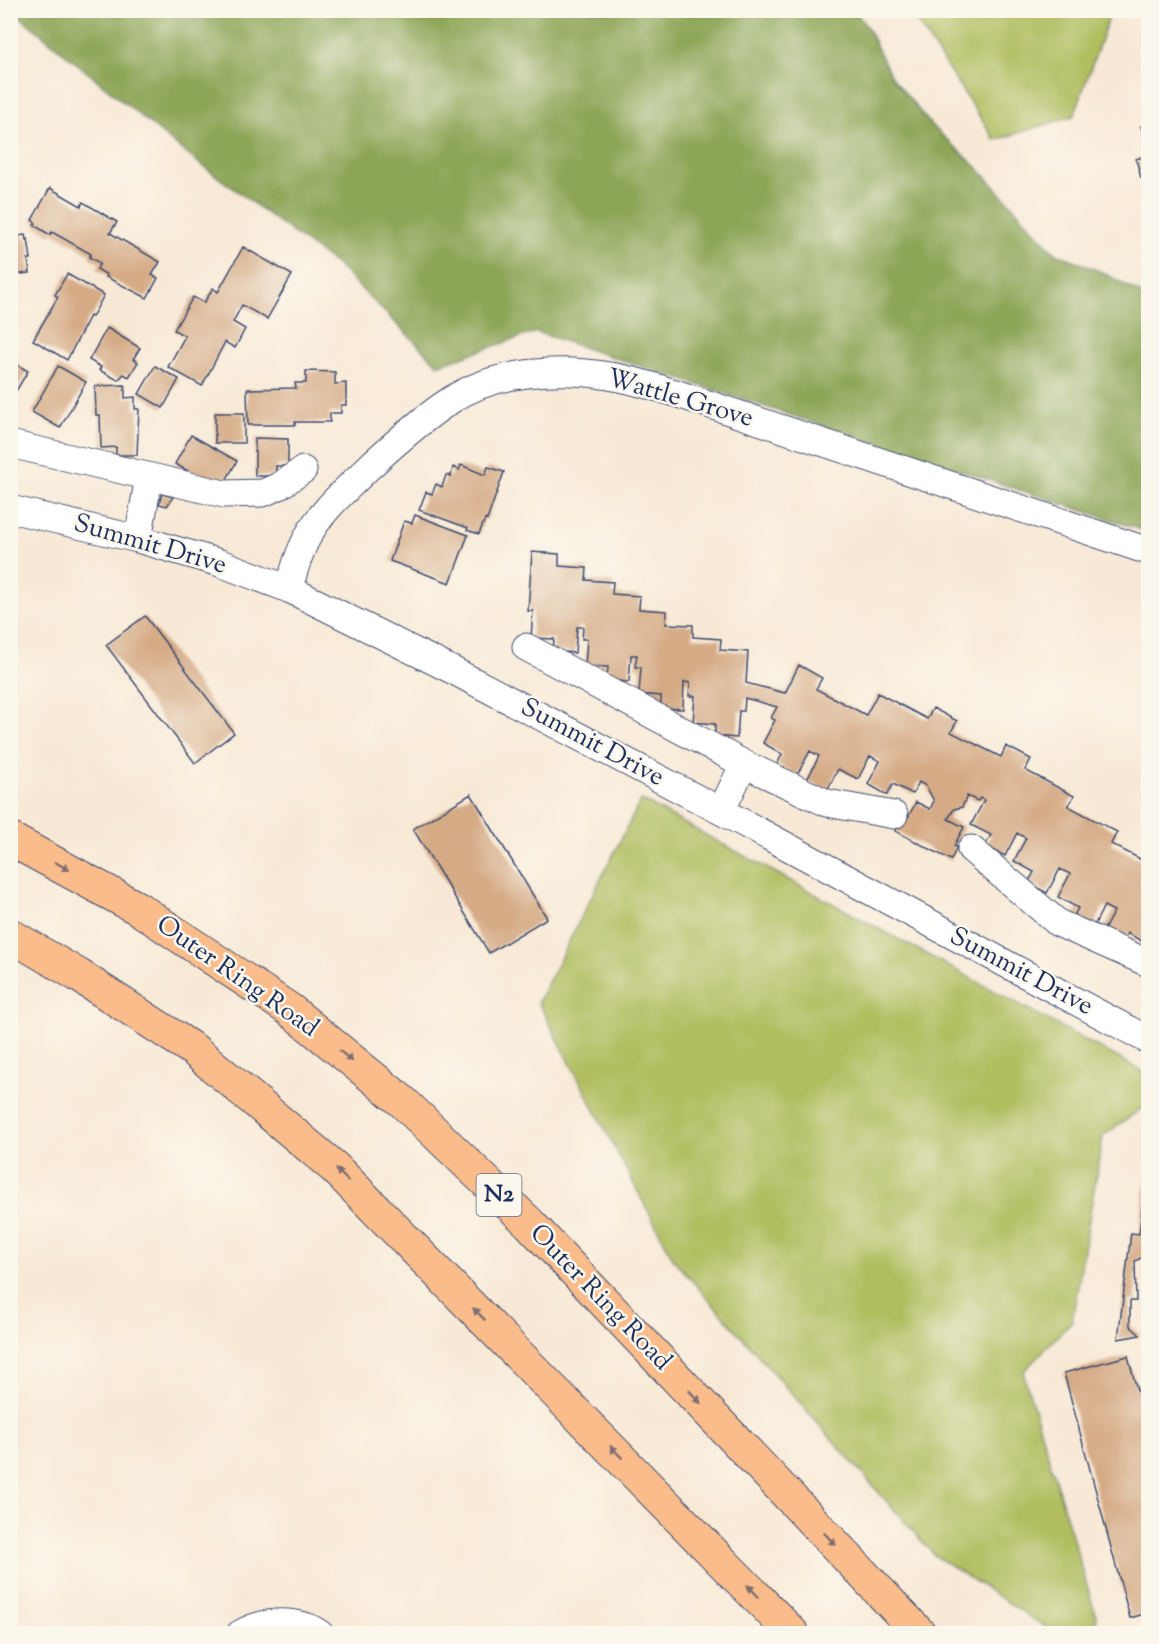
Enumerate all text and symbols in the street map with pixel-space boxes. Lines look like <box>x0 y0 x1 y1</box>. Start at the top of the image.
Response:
street label: Wattle Grove <box>602 360 758 438</box>
street label: Summit Drive <box>69 505 231 585</box>
street label: Summit Drive <box>514 690 670 796</box>
one-way arrow <box>54 861 71 871</box>
street label: Outer Ring Road <box>148 907 326 1047</box>
street label: Summit Drive <box>943 919 1099 1025</box>
one-way arrow <box>338 1049 354 1062</box>
one-way arrow <box>335 1167 349 1182</box>
road number: N2 <box>476 1174 522 1216</box>
street label: Outer Ring Road <box>520 1216 680 1380</box>
one-way arrow <box>472 1306 486 1321</box>
one-way arrow <box>688 1390 702 1404</box>
one-way arrow <box>610 1446 624 1460</box>
one-way arrow <box>822 1531 836 1545</box>
one-way arrow <box>746 1585 760 1599</box>

